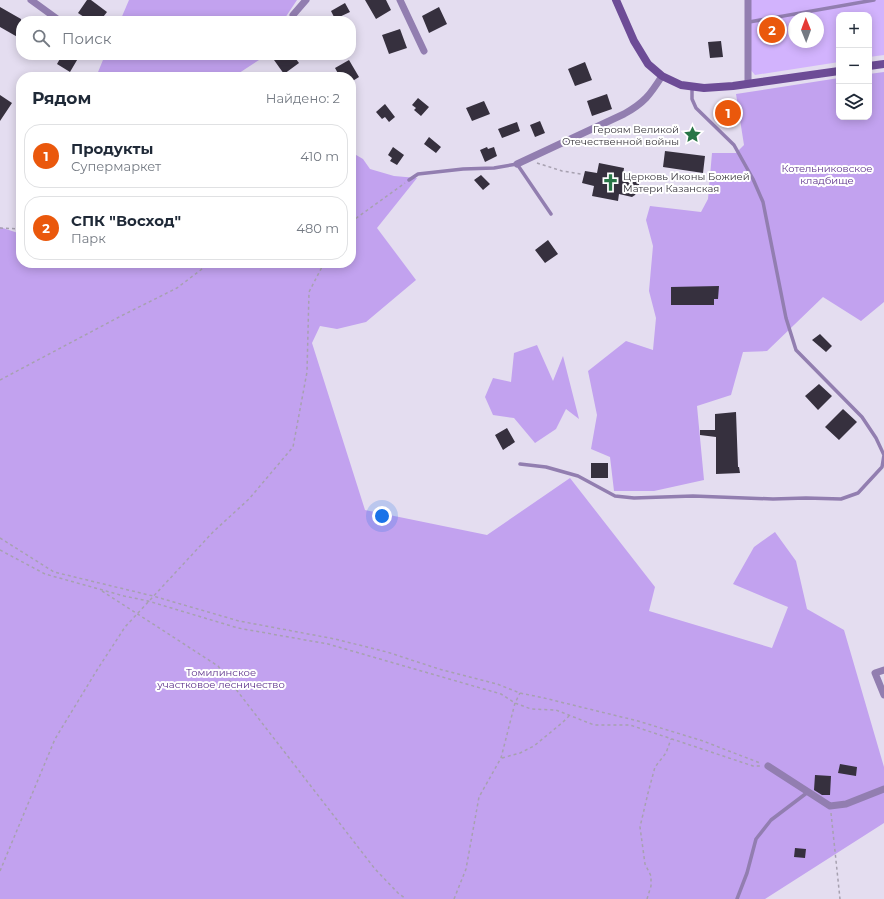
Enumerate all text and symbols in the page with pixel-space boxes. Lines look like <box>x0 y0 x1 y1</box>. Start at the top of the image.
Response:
north arrow <box>788 12 824 48</box>
map controls <box>836 12 872 120</box>
button: + <box>836 12 872 48</box>
pin: 2 <box>759 15 785 45</box>
search box <box>16 16 356 60</box>
icon: search <box>30 27 52 49</box>
text: Поиск <box>62 29 111 48</box>
button: − <box>836 48 872 84</box>
button: layers <box>836 84 872 120</box>
text: Рядом <box>32 88 91 108</box>
text: Найдено: 2 <box>266 90 340 106</box>
pin: 1 <box>715 98 741 128</box>
place label: Героям Великой Отечественной войны <box>562 123 679 148</box>
place icon: Героям Великой Отечественной войны <box>682 125 702 145</box>
text: Продукты <box>71 139 153 158</box>
text: 1 <box>43 148 49 164</box>
text: 410 m <box>300 148 339 164</box>
text: Супермаркет <box>71 158 161 174</box>
park label: Котельниковское кладбище <box>782 162 872 187</box>
place label: Церковь Иконы Божией Матери Казанская <box>623 170 750 195</box>
church icon: Церковь Иконы Божией Матери Казанская <box>600 172 620 192</box>
text: СПК "Восход" <box>71 211 181 230</box>
text: 2 <box>42 220 50 236</box>
text: 480 m <box>296 220 339 236</box>
text: Парк <box>71 230 106 246</box>
your location <box>372 506 392 526</box>
park label: Томилинское участковое лесничество <box>156 666 285 691</box>

